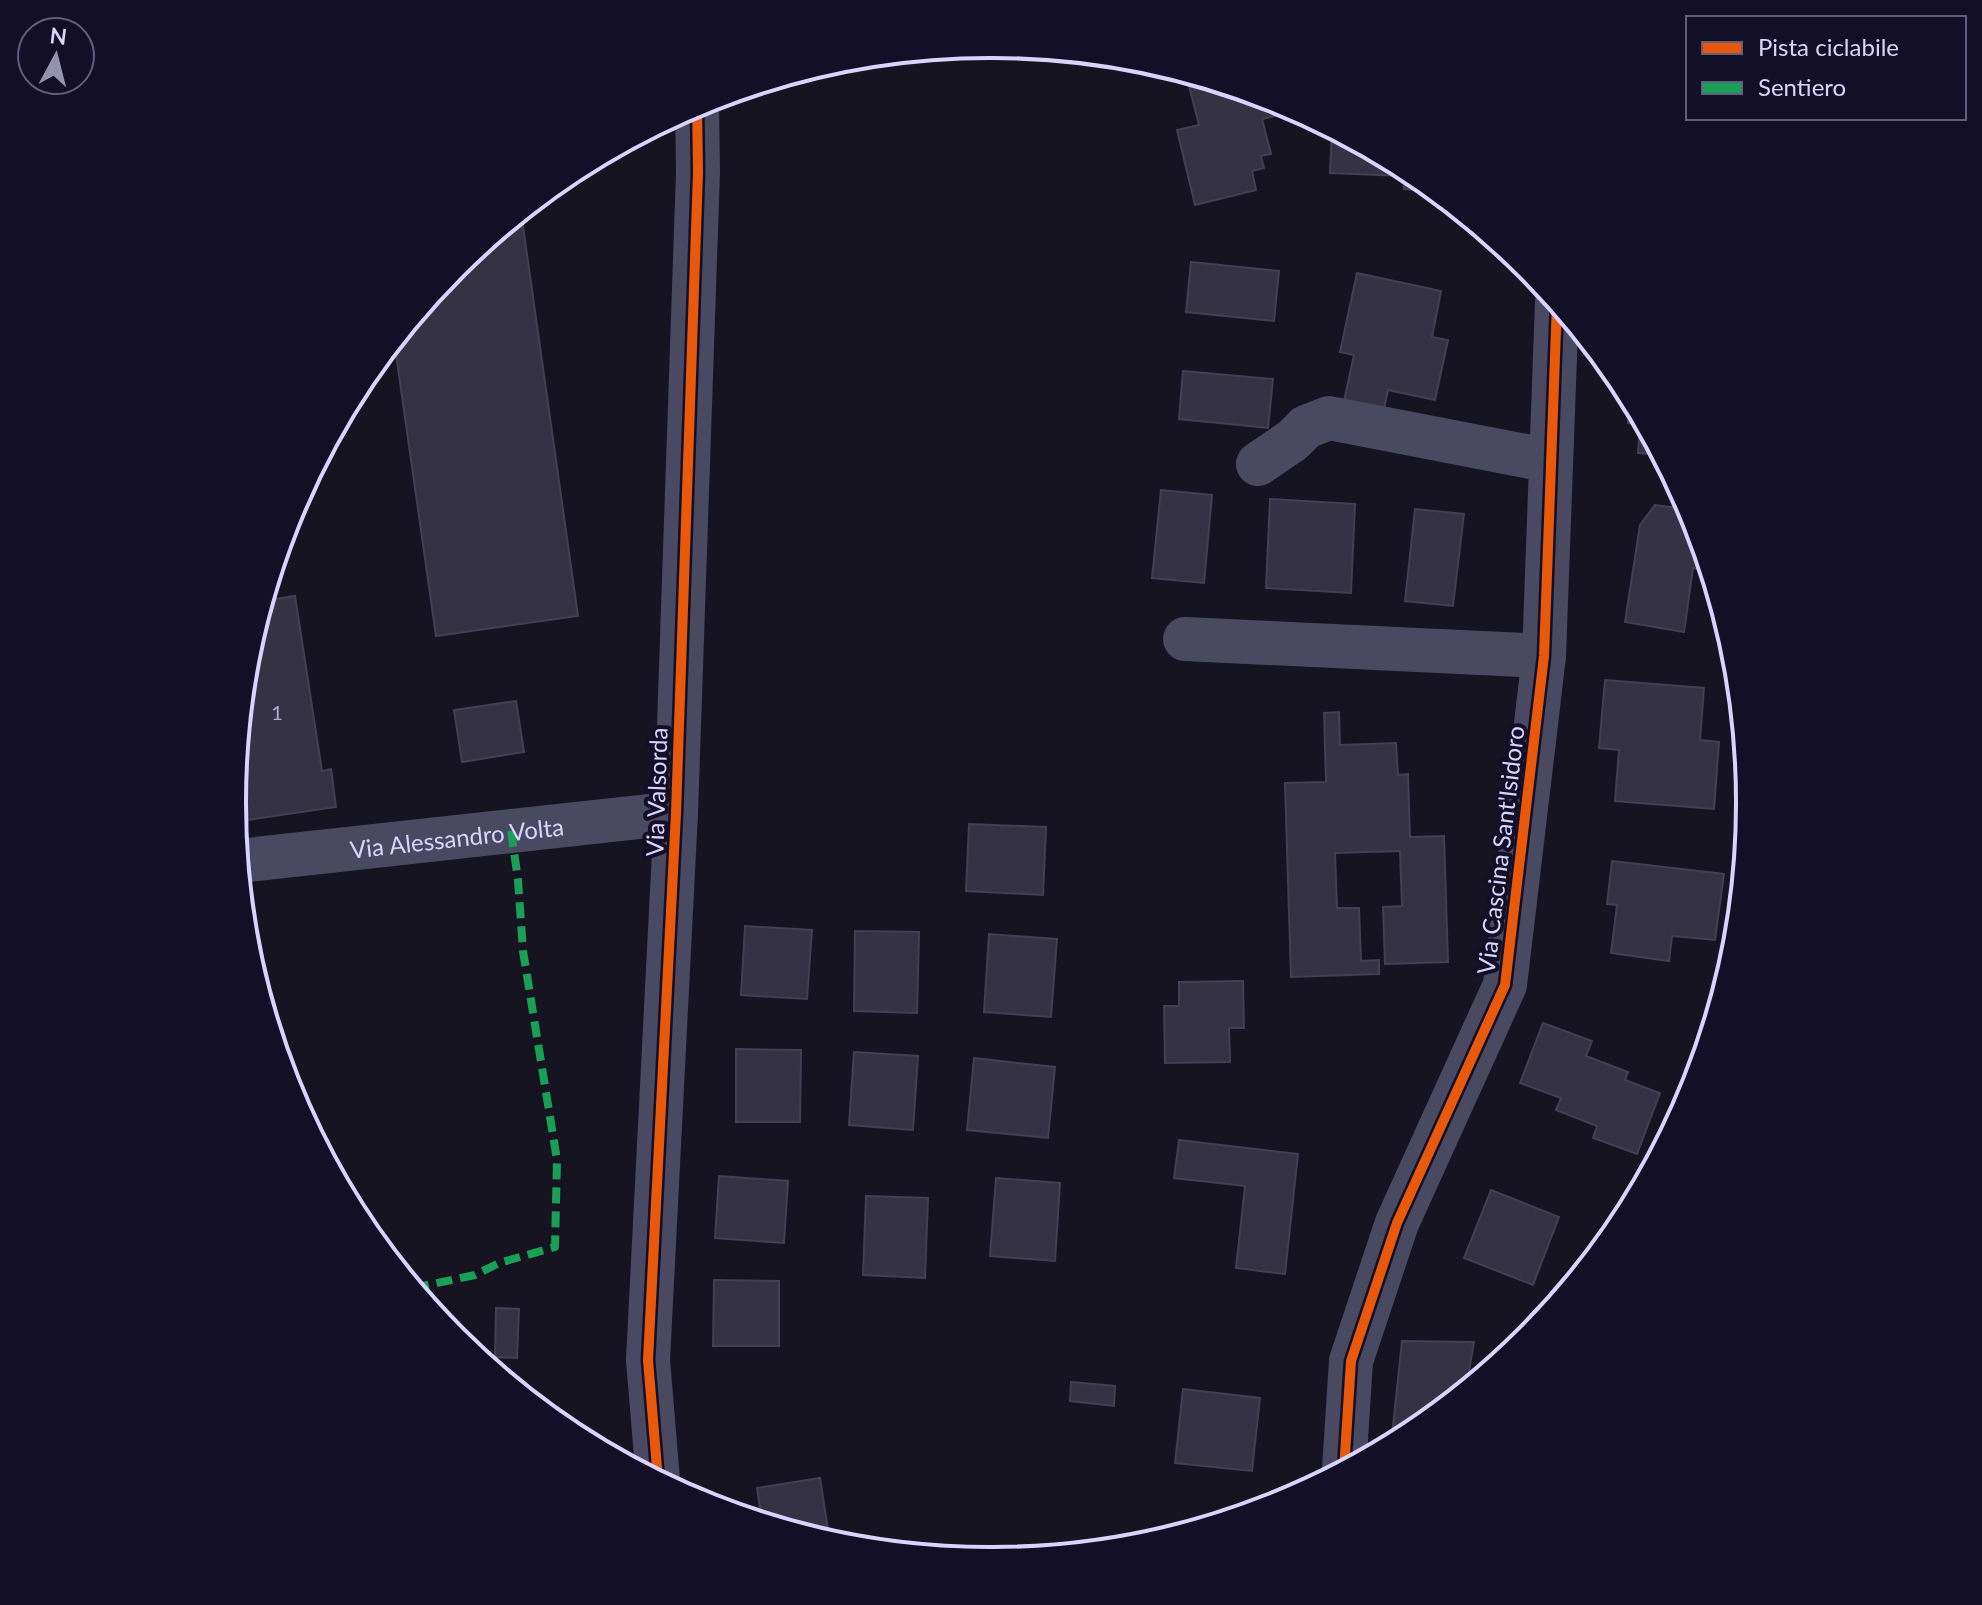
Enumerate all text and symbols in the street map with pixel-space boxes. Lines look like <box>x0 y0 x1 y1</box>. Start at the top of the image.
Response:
north arrow <box>16 16 96 96</box>
legend <box>1686 16 1966 120</box>
text: N <box>48 21 69 50</box>
text: Pista ciclabile <box>1758 32 1899 61</box>
text: Sentiero <box>1758 72 1846 101</box>
house number: 1 <box>271 700 283 724</box>
street label: Via Cascina Sant'Isidoro <box>1470 724 1530 976</box>
street label: Via Valsorda <box>639 727 673 857</box>
street label: Via Alessandro Volta <box>348 811 565 863</box>

